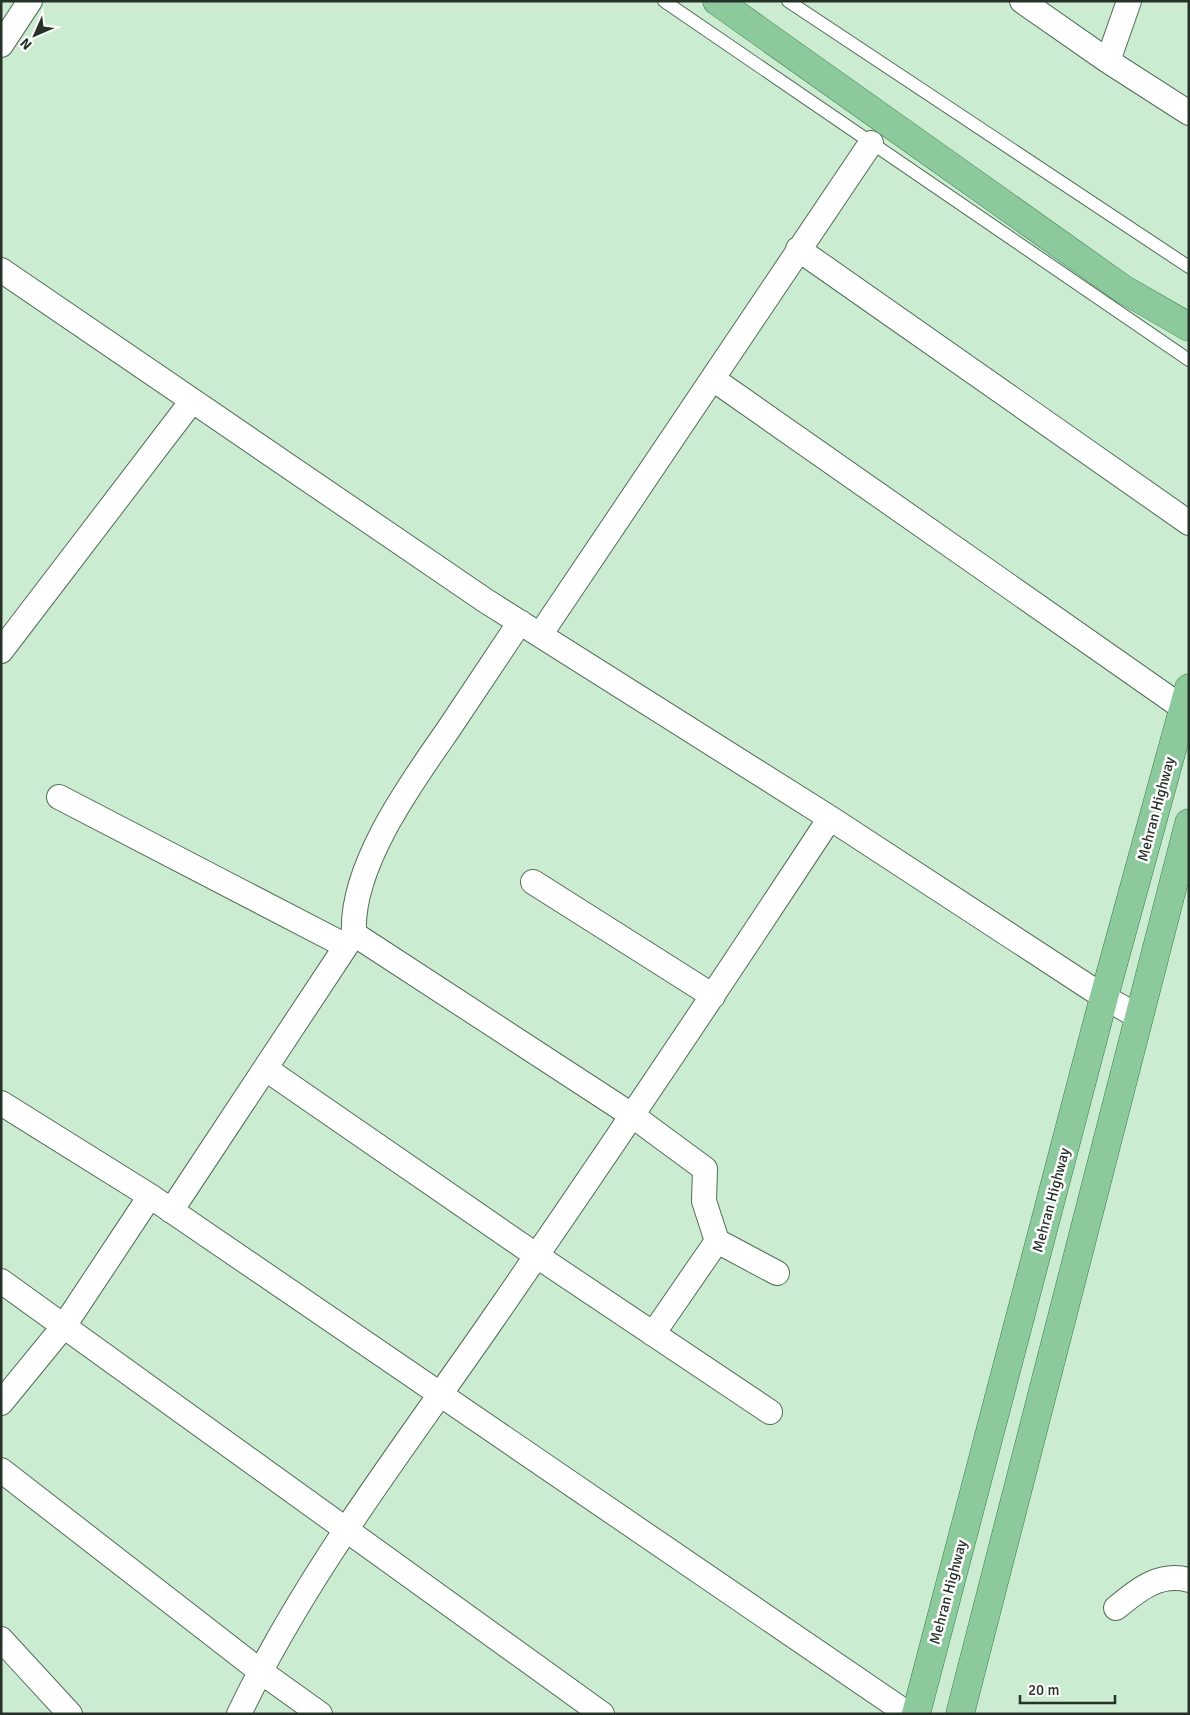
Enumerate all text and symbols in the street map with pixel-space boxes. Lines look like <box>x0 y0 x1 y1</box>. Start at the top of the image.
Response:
north arrow <box>10 10 60 60</box>
text: N <box>17 34 36 53</box>
street label: Mehran Highway <box>1133 755 1179 863</box>
street label: Mehran Highway <box>1028 1146 1074 1254</box>
street label: Mehran Highway <box>925 1538 971 1646</box>
scale bar <box>1020 1672 1115 1704</box>
text: 20 m <box>1028 1681 1059 1699</box>

